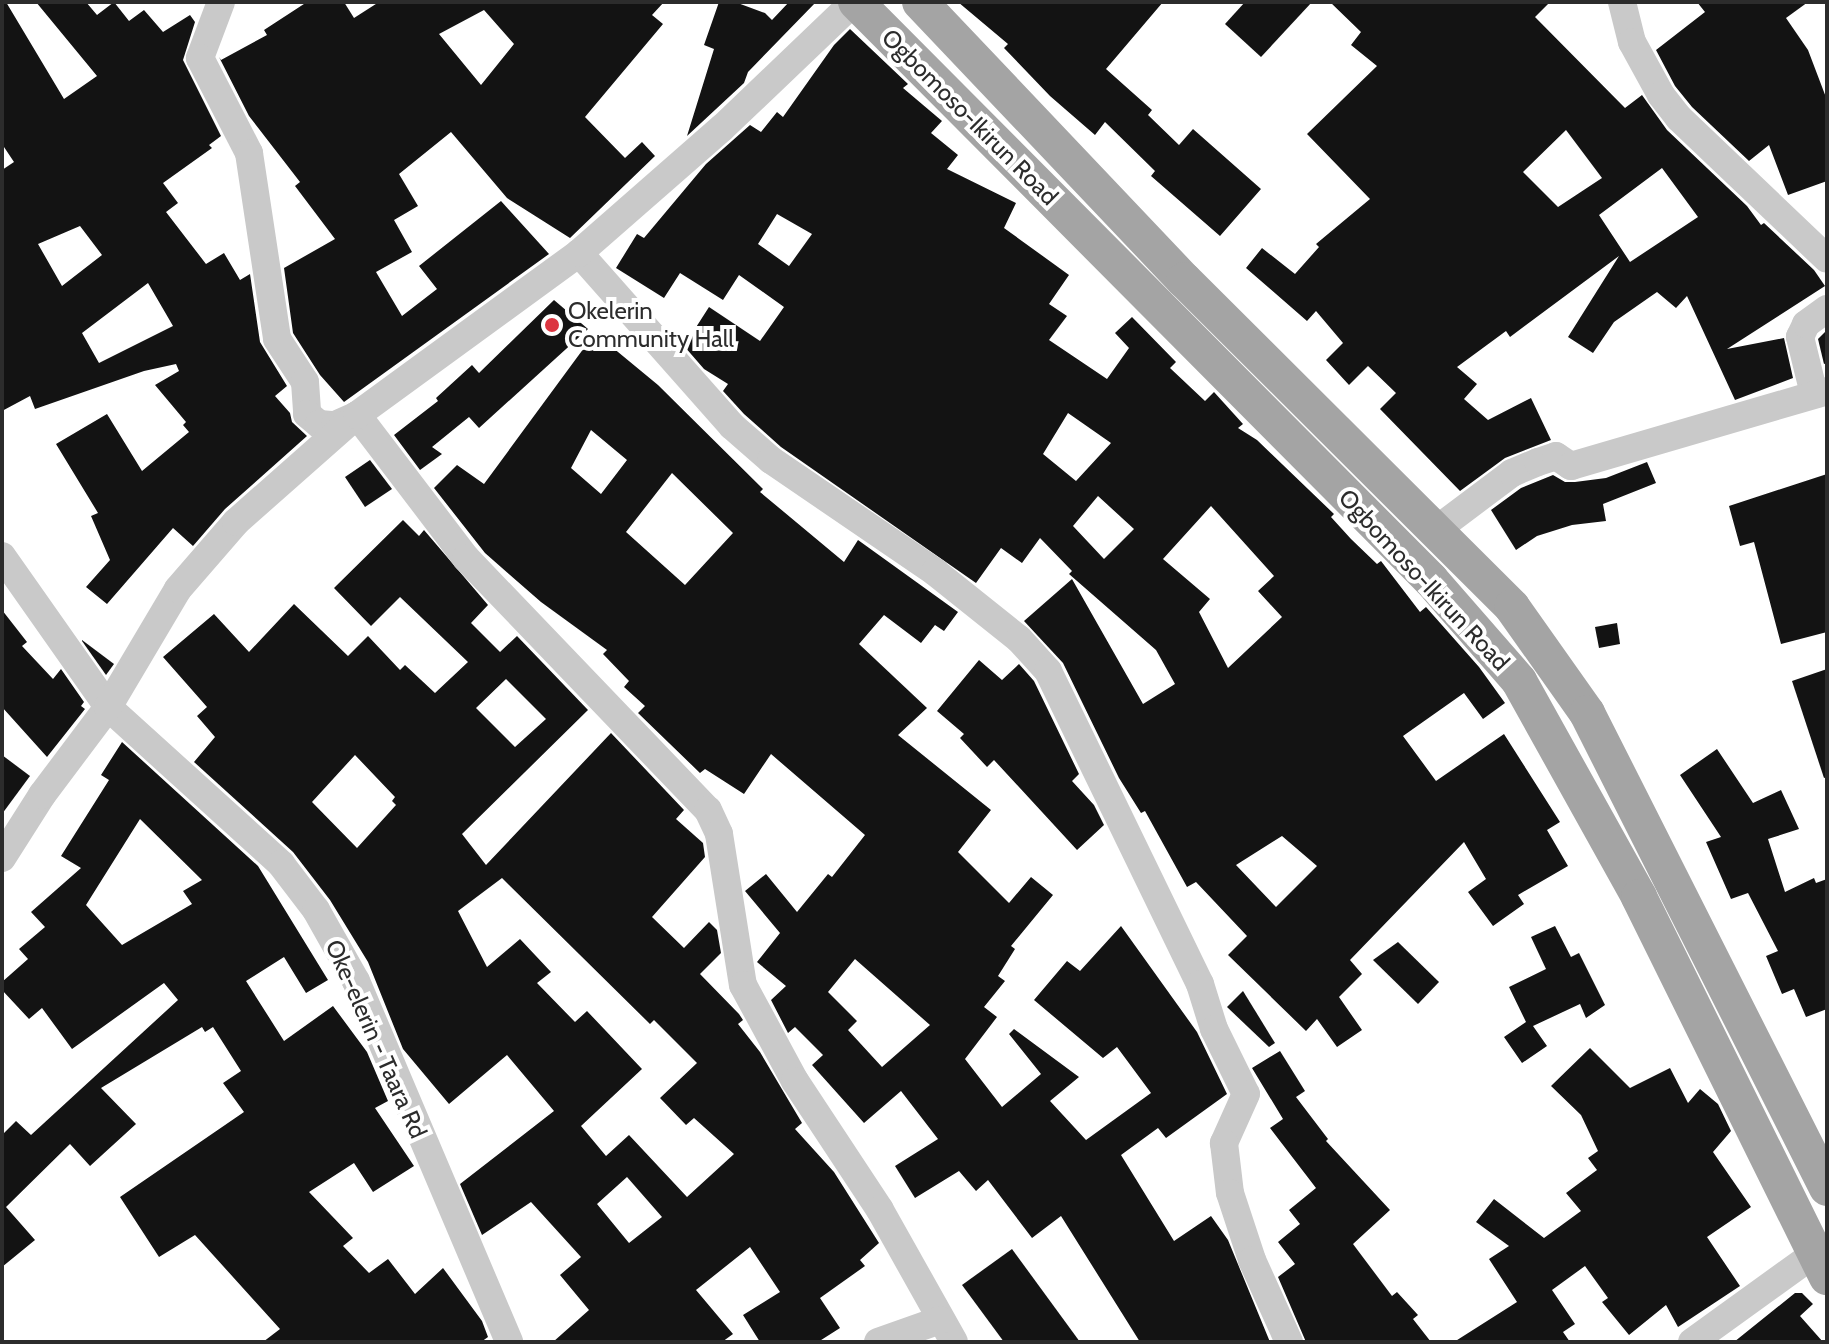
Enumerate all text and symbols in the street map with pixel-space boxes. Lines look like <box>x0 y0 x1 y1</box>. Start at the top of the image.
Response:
street label: Ogbomoso-Ikirun Road <box>876 23 1064 211</box>
place label: Okelerin Community Hall <box>568 297 734 353</box>
marker: Okelerin Community Hall <box>543 316 561 334</box>
street label: Ogbomoso-Ikirun Road <box>1333 483 1515 677</box>
street label: Oke-elerin - Taara Rd <box>319 935 433 1143</box>

